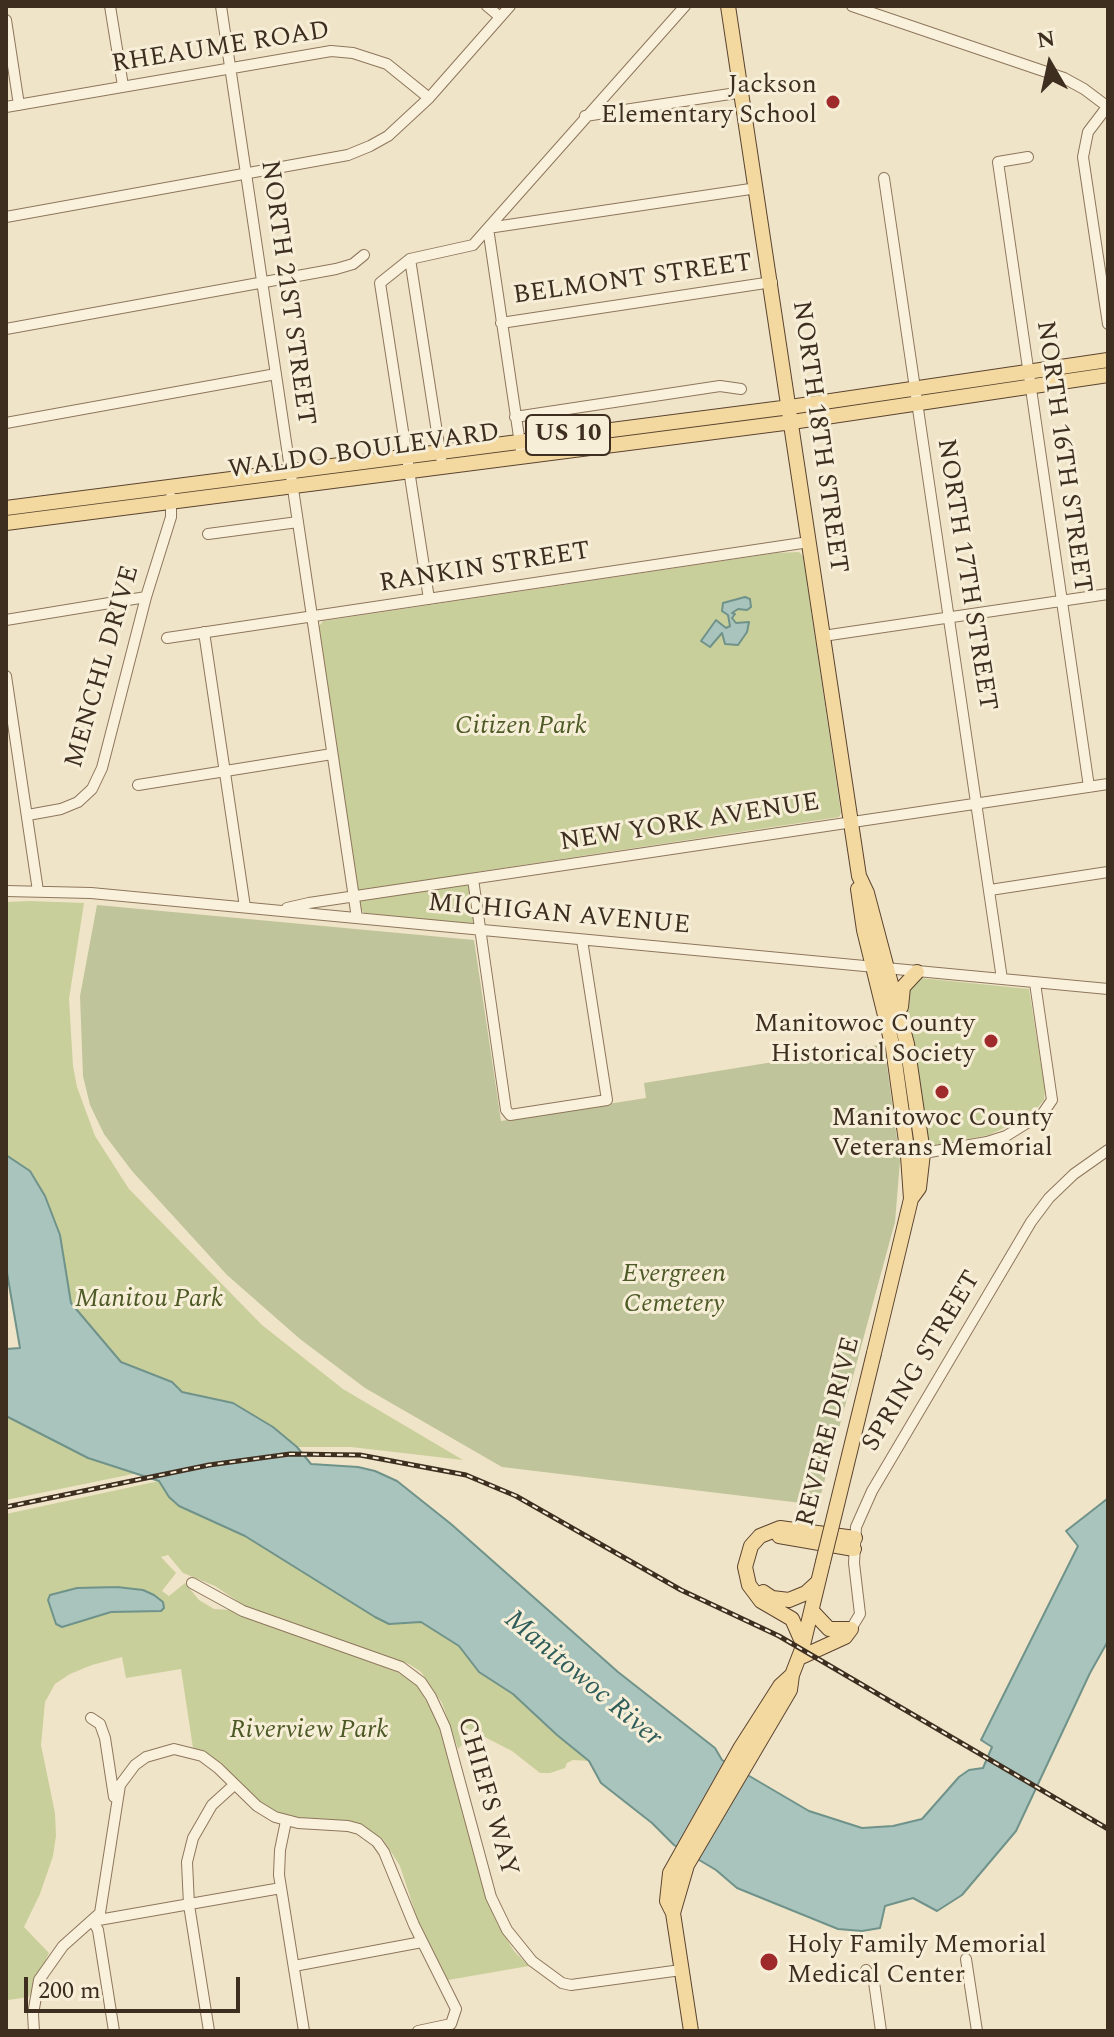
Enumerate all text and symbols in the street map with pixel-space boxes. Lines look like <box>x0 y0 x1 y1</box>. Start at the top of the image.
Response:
street label: RHEAUME ROAD <box>110 16 332 82</box>
text: N <box>1035 22 1058 58</box>
north arrow <box>1010 24 1090 104</box>
place label: Jackson Elementary School <box>601 71 817 132</box>
marker: Jackson Elementary School <box>824 93 842 111</box>
street label: NORTH 21ST STREET <box>252 158 320 428</box>
street label: BELMONT STREET <box>511 249 755 313</box>
street label: NORTH 18TH STREET <box>783 299 853 575</box>
street label: NORTH 16TH STREET <box>1027 319 1097 595</box>
road number: US 10 <box>526 415 610 455</box>
street label: WALDO BOULEVARD <box>226 419 502 487</box>
street label: NORTH 17TH STREET <box>928 437 1002 713</box>
street label: RANKIN STREET <box>377 537 593 601</box>
street label: MENCHL DRIVE <box>60 562 148 772</box>
park label: Citizen Park <box>455 712 587 744</box>
street label: NEW YORK AVENUE <box>558 788 822 860</box>
street label: MICHIGAN AVENUE <box>427 889 691 943</box>
place label: Manitowoc County Historical Society <box>754 1010 975 1072</box>
marker: Manitowoc County Historical Society <box>982 1032 1000 1050</box>
marker: Manitowoc County Veterans Memorial <box>933 1083 951 1101</box>
place label: Manitowoc County Veterans Memorial <box>831 1104 1053 1166</box>
park label: Evergreen Cemetery <box>622 1260 726 1322</box>
street label: SPRING STREET <box>857 1266 989 1458</box>
park label: Manitou Park <box>75 1285 223 1317</box>
street label: REVERE DRIVE <box>791 1334 869 1530</box>
water label: Manitowoc River <box>496 1604 668 1756</box>
street label: CHIEFS WAY <box>448 1714 524 1880</box>
park label: Riverview Park <box>230 1716 388 1748</box>
place label: Holy Family Memorial Medical Center <box>787 1931 1046 1992</box>
marker: Holy Family Memorial Medical Center <box>758 1951 780 1973</box>
scale bar <box>28 1961 244 2011</box>
text: 200 m <box>38 1973 101 2009</box>

